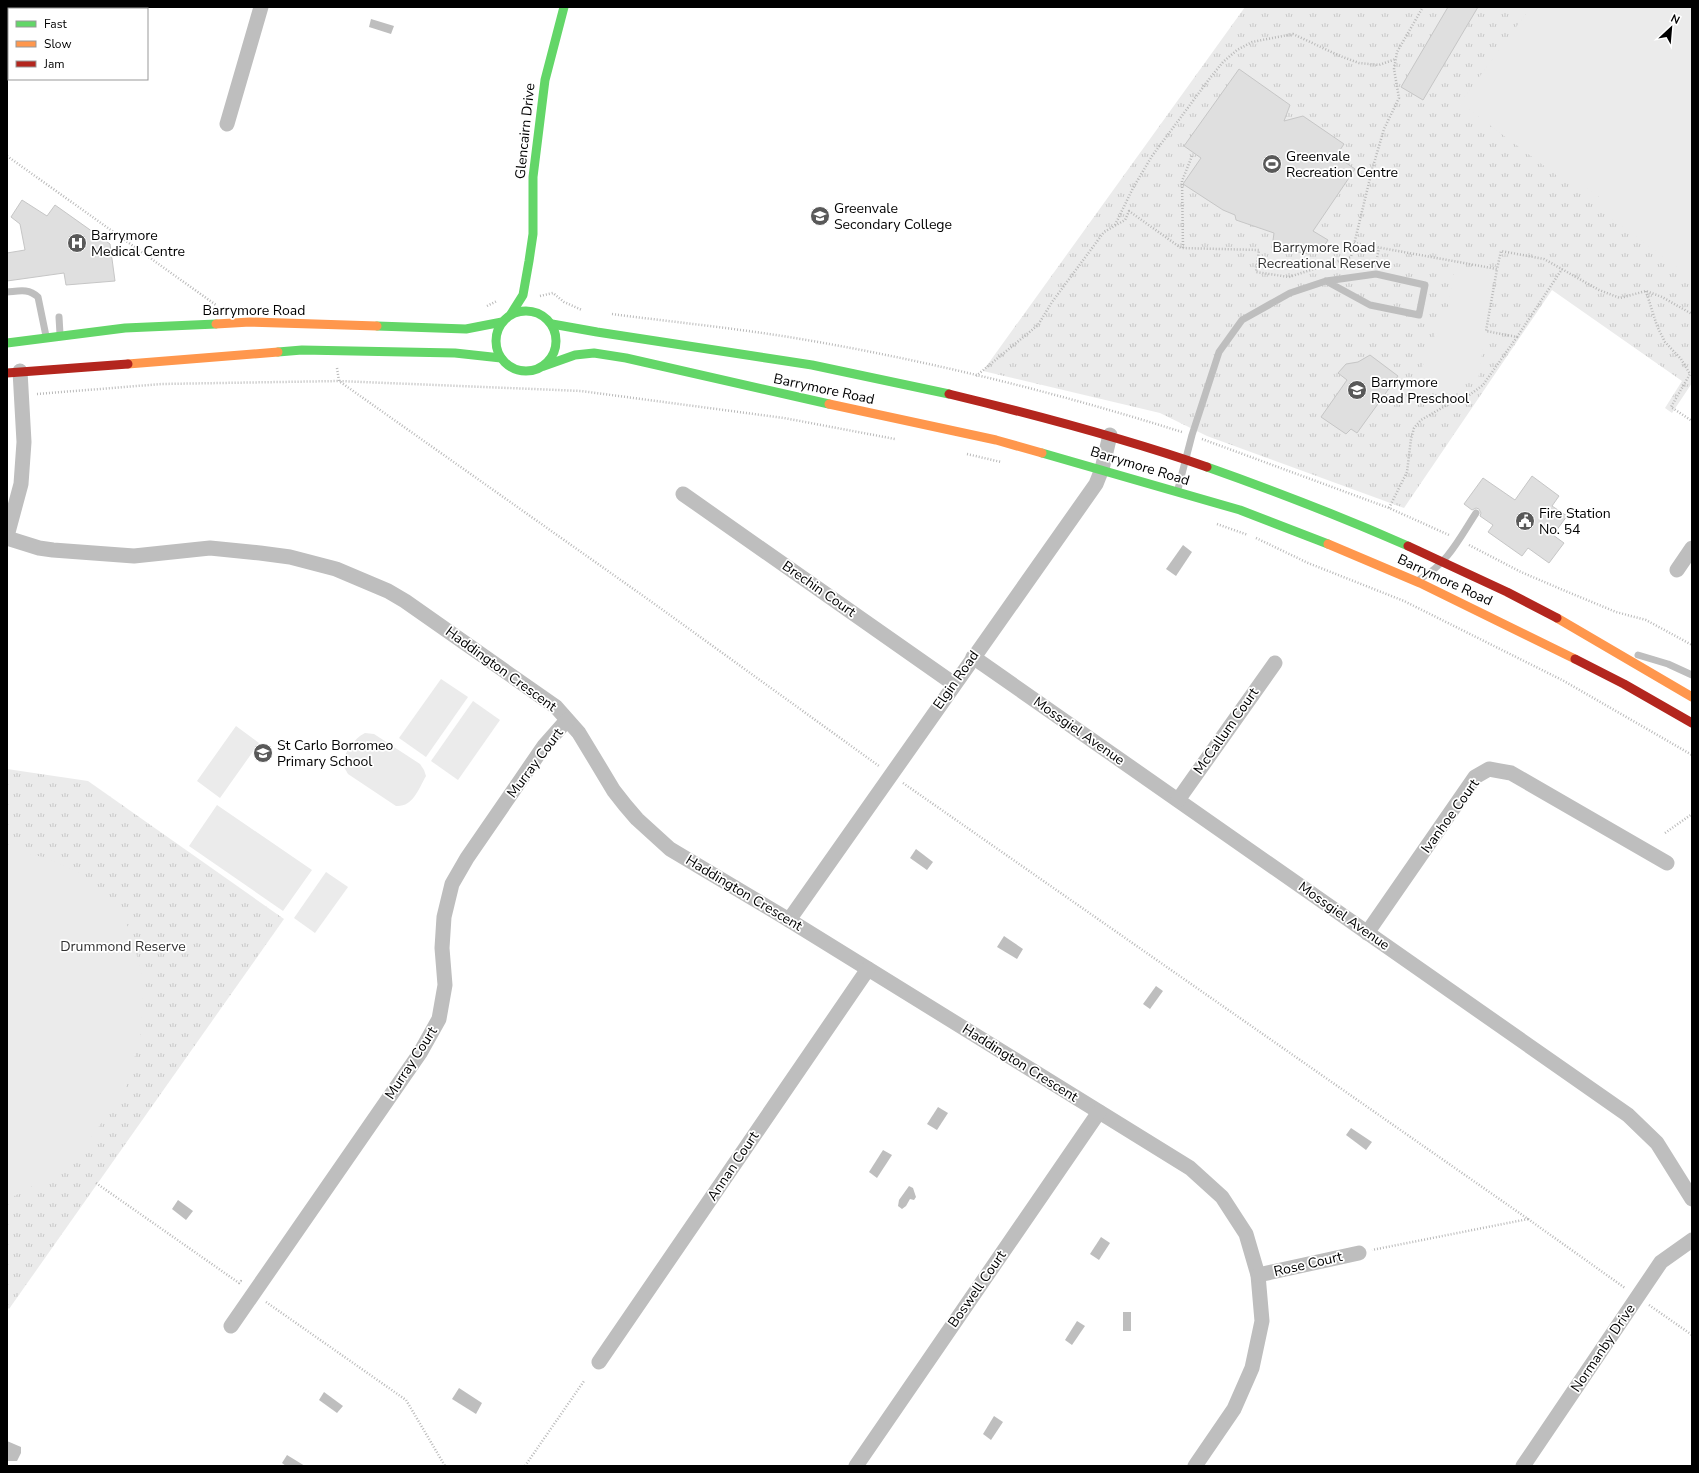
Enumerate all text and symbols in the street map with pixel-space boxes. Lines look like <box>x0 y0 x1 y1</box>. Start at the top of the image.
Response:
legend <box>8 8 148 80</box>
north arrow <box>1651 8 1691 48</box>
text: N <box>1668 11 1682 28</box>
text: Fast <box>44 16 67 32</box>
text: Slow <box>44 36 72 52</box>
text: Jam <box>43 56 65 72</box>
street label: Glencairn Drive <box>511 82 539 180</box>
place label: Greenvale Recreation Centre <box>1286 147 1398 182</box>
sports icon: Greenvale Recreation Centre <box>1261 153 1283 175</box>
place label: Greenvale Secondary College <box>834 199 952 234</box>
school or university icon: Greenvale Secondary College <box>809 205 831 227</box>
place label: Barrymore Medical Centre <box>91 226 185 261</box>
hospital icon: Barrymore Medical Centre <box>66 232 88 254</box>
park label: Barrymore Road Recreational Reserve <box>1258 238 1390 273</box>
street label: Barrymore Road <box>203 301 305 320</box>
street label: Barrymore Road <box>772 369 876 409</box>
place label: Barrymore Road Preschool <box>1371 373 1470 408</box>
school or university icon: Barrymore Road Preschool <box>1346 379 1368 401</box>
street label: Barrymore Road <box>1088 442 1192 490</box>
place label: Fire Station No. 54 <box>1539 504 1611 539</box>
public building icon: Fire Station No. 54 <box>1514 510 1536 532</box>
street label: Barrymore Road <box>1394 550 1496 610</box>
street label: Brechin Court <box>778 557 860 621</box>
street label: Haddington Crescent <box>442 622 561 716</box>
street label: Elgin Road <box>929 647 983 713</box>
street label: McCallum Court <box>1189 684 1263 778</box>
street label: Mossgiel Avenue <box>1030 692 1128 770</box>
street label: Murray Court <box>503 724 568 802</box>
place label: St Carlo Borromeo Primary School <box>277 736 394 771</box>
school or university icon: St Carlo Borromeo Primary School <box>252 742 274 764</box>
street label: Ivanhoe Court <box>1417 775 1484 857</box>
street label: Haddington Crescent <box>682 851 806 935</box>
street label: Mossgiel Avenue <box>1295 877 1393 955</box>
park label: Drummond Reserve <box>60 937 186 956</box>
street label: Haddington Crescent <box>959 1020 1082 1106</box>
street label: Murray Court <box>380 1023 442 1103</box>
street label: Annan Court <box>703 1127 763 1204</box>
street label: Boswell Court <box>943 1247 1011 1331</box>
street label: Rose Court <box>1272 1247 1344 1281</box>
street label: Normanby Drive <box>1566 1300 1640 1396</box>

